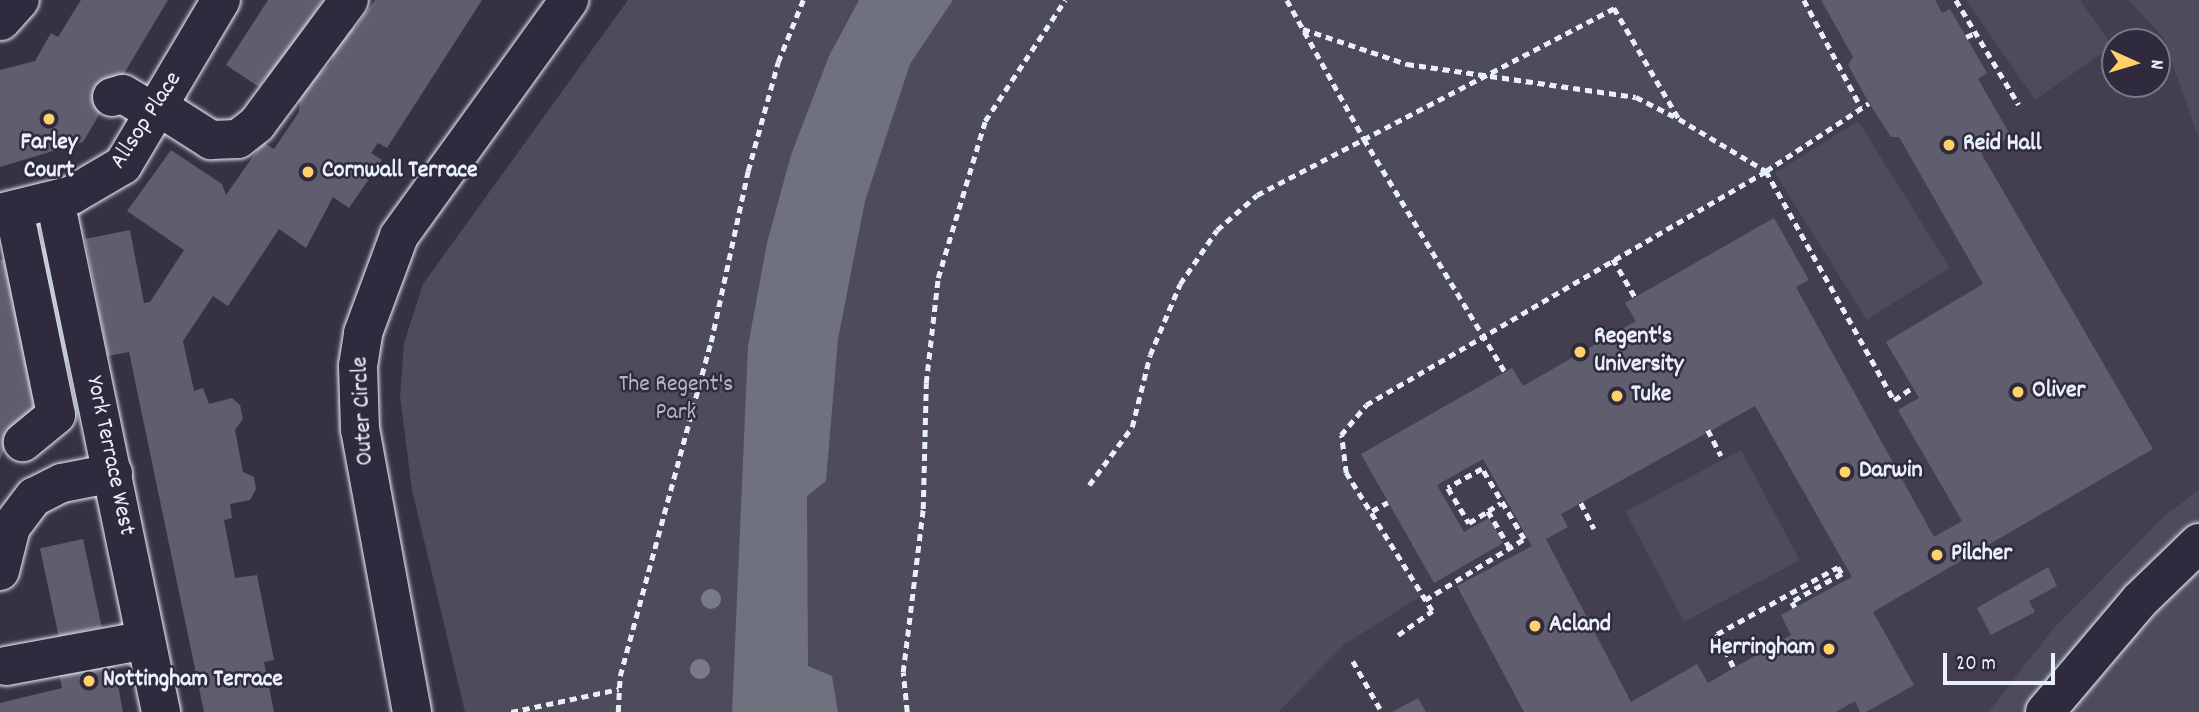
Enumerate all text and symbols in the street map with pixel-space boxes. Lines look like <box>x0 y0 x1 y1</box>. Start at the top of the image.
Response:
north arrow <box>2101 28 2171 98</box>
text: N <box>2142 59 2169 70</box>
street label: Allsop Place <box>105 67 189 175</box>
marker: Farley Court <box>41 111 57 127</box>
place label: Farley Court <box>21 130 77 186</box>
place label: Reid Hall <box>1963 131 2041 159</box>
marker: Reid Hall <box>1941 137 1957 153</box>
place label: Cornwall Terrace <box>322 158 478 186</box>
marker: Cornwall Terrace <box>300 164 316 180</box>
place label: Regent's University <box>1594 324 1684 380</box>
marker: Regent's University <box>1572 344 1588 360</box>
street label: Outer Circle <box>347 356 381 466</box>
park label: The Regent's Park <box>619 372 733 428</box>
street label: York Terrace West <box>78 374 140 538</box>
place label: Oliver <box>2032 378 2085 406</box>
place label: Tuke <box>1631 382 1671 410</box>
marker: Oliver <box>2010 384 2026 400</box>
marker: Tuke <box>1609 388 1625 404</box>
place label: Darwin <box>1859 458 1922 486</box>
marker: Darwin <box>1837 464 1853 480</box>
place label: Pilcher <box>1951 541 2012 569</box>
marker: Pilcher <box>1929 547 1945 563</box>
place label: Acland <box>1549 612 1611 640</box>
marker: Acland <box>1527 618 1543 634</box>
place label: Herringham <box>1710 635 1815 663</box>
scale bar <box>1947 638 2059 682</box>
marker: Herringham <box>1821 641 1837 657</box>
text: 20 m <box>1956 650 1996 680</box>
place label: Nottingham Terrace <box>103 667 283 695</box>
marker: Nottingham Terrace <box>81 673 97 689</box>

